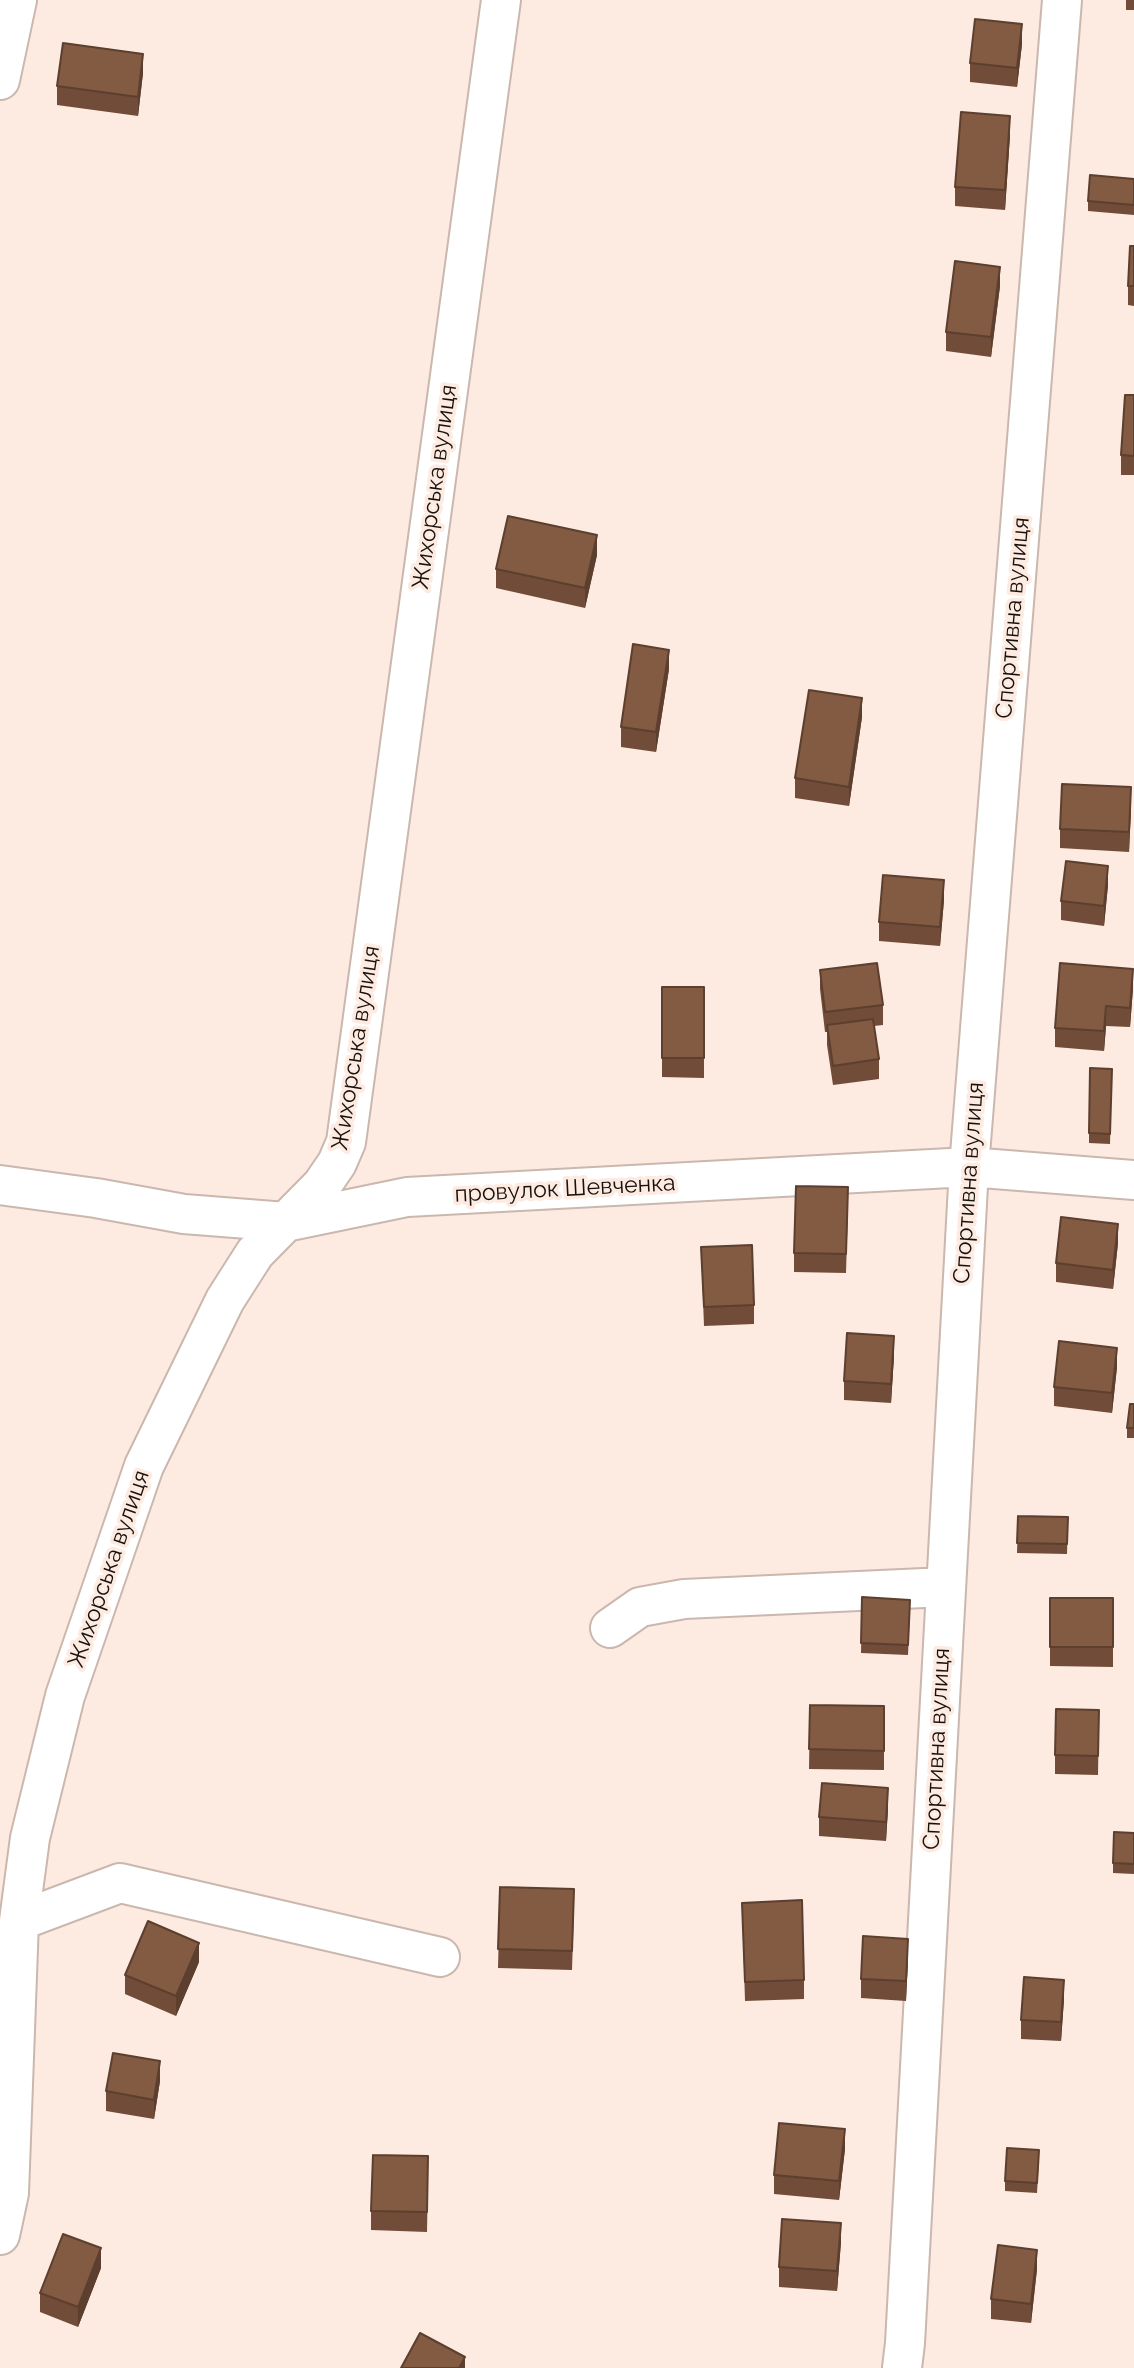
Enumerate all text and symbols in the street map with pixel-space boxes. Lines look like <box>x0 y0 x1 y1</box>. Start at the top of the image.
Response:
street label: Жихорська вулиця <box>407 383 463 591</box>
street label: Спортивна вулиця <box>990 516 1036 720</box>
street label: Жихорська вулиця <box>326 944 386 1152</box>
street label: Спортивна вулиця <box>948 1081 990 1285</box>
street label: провулок Шевченка <box>454 1169 676 1209</box>
street label: Жихорська вулиця <box>62 1467 156 1671</box>
street label: Спортивна вулиця <box>918 1647 956 1851</box>

